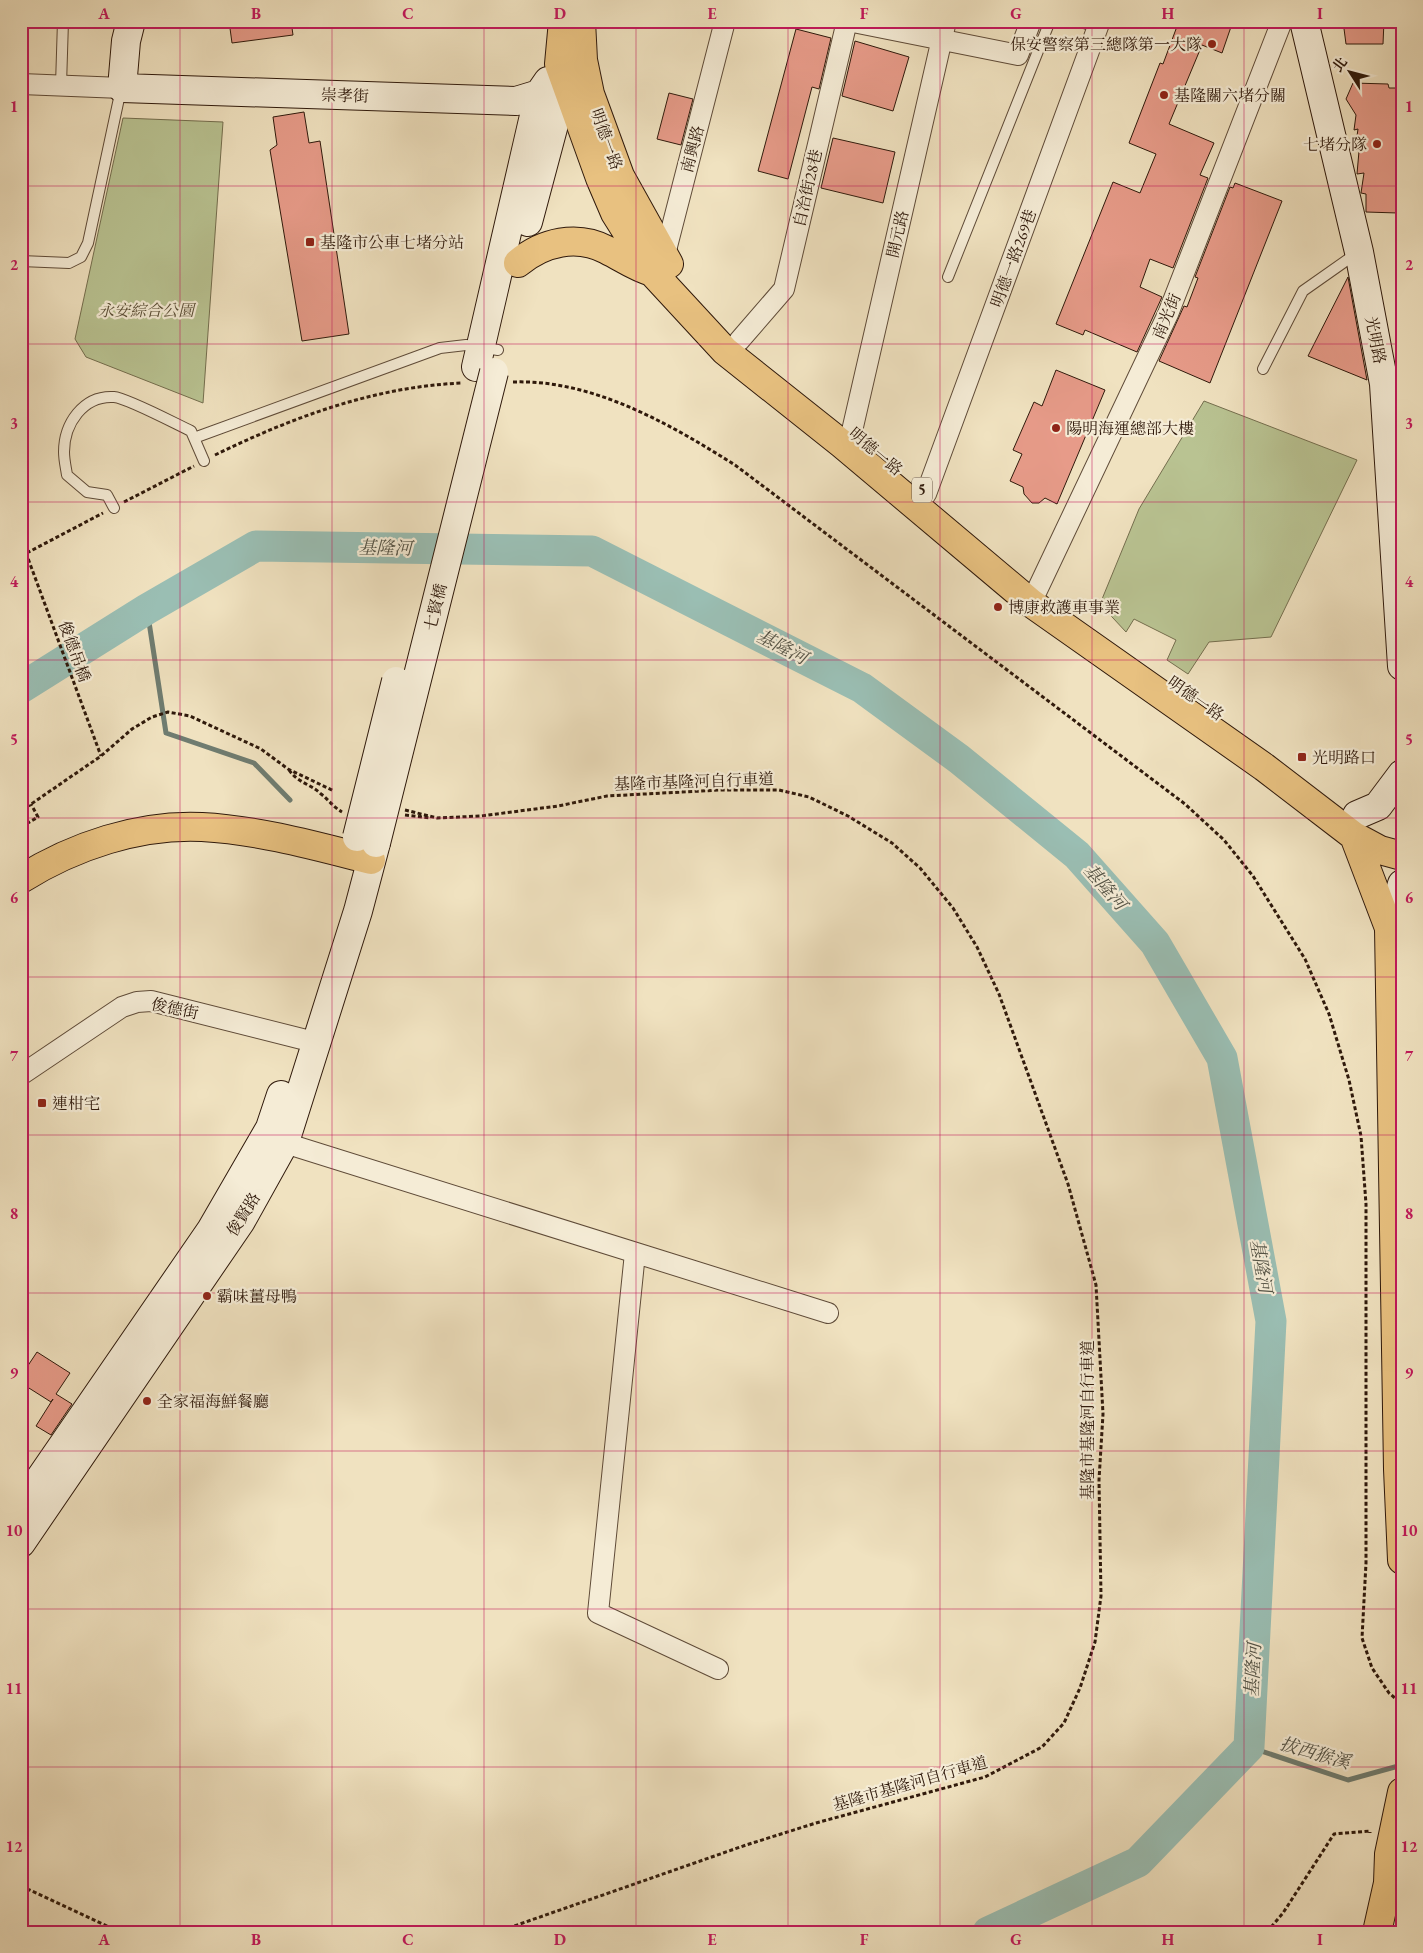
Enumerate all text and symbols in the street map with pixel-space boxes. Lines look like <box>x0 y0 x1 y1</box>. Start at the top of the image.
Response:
text: A <box>97 3 110 24</box>
text: B <box>251 3 261 24</box>
text: C <box>402 3 414 24</box>
text: D <box>554 3 566 24</box>
text: E <box>707 3 717 24</box>
text: F <box>860 3 869 24</box>
text: G <box>1010 3 1022 24</box>
text: H <box>1162 3 1175 24</box>
text: I <box>1317 3 1323 24</box>
place label: 保安警察第三總隊第一大隊 <box>1010 34 1202 55</box>
marker: 保安警察第三總隊第一大隊 <box>1206 38 1218 50</box>
north arrow <box>1326 48 1376 98</box>
text: 北 <box>1328 53 1351 75</box>
street label: 崇孝街 <box>321 84 369 107</box>
place label: 基隆關六堵分關 <box>1174 85 1286 106</box>
marker: 基隆關六堵分關 <box>1158 89 1170 101</box>
text: 1 <box>10 96 18 117</box>
text: 1 <box>1405 96 1413 117</box>
street label: 明德一路 <box>586 106 627 173</box>
street label: 南興路 <box>676 123 709 175</box>
place label: 七堵分隊 <box>1303 134 1367 155</box>
marker: 七堵分隊 <box>1371 138 1383 150</box>
street label: 自治街28巷 <box>788 147 827 229</box>
street label: 明德一路269巷 <box>986 206 1041 310</box>
street label: 開元路 <box>882 208 913 260</box>
place label: 基隆市公車七堵分站 <box>320 232 464 253</box>
marker: 基隆市公車七堵分站 <box>304 236 316 248</box>
text: 2 <box>10 254 19 275</box>
text: 2 <box>1405 254 1414 275</box>
street label: 南光街 <box>1147 290 1186 342</box>
park label: 永安綜合公園 <box>98 300 197 321</box>
street label: 光明路 <box>1361 315 1390 366</box>
text: 3 <box>10 413 18 434</box>
text: 3 <box>1405 413 1413 434</box>
place label: 陽明海運總部大樓 <box>1066 418 1194 439</box>
marker: 陽明海運總部大樓 <box>1050 422 1062 434</box>
street label: 明德一路 <box>844 423 907 480</box>
road number: 5 <box>912 478 932 502</box>
water label: 基隆河 <box>358 536 415 560</box>
text: 4 <box>10 571 19 592</box>
text: 4 <box>1405 571 1414 592</box>
street label: 七賢橋 <box>419 581 451 633</box>
place label: 博康救護車事業 <box>1008 597 1120 618</box>
marker: 博康救護車事業 <box>992 601 1004 613</box>
street label: 俊德吊橋 <box>54 618 95 685</box>
water label: 基隆河 <box>753 624 814 670</box>
street label: 明德一路 <box>1163 671 1228 725</box>
text: 5 <box>10 729 18 750</box>
text: 5 <box>1405 729 1413 750</box>
place label: 光明路口 <box>1312 747 1376 768</box>
marker: 光明路口 <box>1296 751 1308 763</box>
street label: 基隆市基隆河自行車道 <box>614 768 774 795</box>
water label: 基隆河 <box>1079 859 1134 917</box>
text: 6 <box>10 887 19 908</box>
text: 6 <box>1405 887 1414 908</box>
street label: 俊德街 <box>149 993 201 1024</box>
text: 7 <box>10 1045 19 1066</box>
text: 7 <box>1405 1045 1414 1066</box>
place label: 連柑宅 <box>52 1093 100 1114</box>
marker: 連柑宅 <box>36 1097 48 1109</box>
street label: 俊賢路 <box>222 1188 265 1240</box>
text: 8 <box>10 1203 18 1224</box>
text: 8 <box>1405 1203 1413 1224</box>
water label: 基隆河 <box>1245 1237 1278 1297</box>
place label: 霸味薑母鴨 <box>217 1286 297 1307</box>
marker: 霸味薑母鴨 <box>201 1290 213 1302</box>
street label: 基隆市基隆河自行車道 <box>1077 1340 1098 1500</box>
text: 9 <box>10 1362 19 1383</box>
text: 9 <box>1405 1362 1414 1383</box>
place label: 全家福海鮮餐廳 <box>157 1391 269 1412</box>
marker: 全家福海鮮餐廳 <box>141 1395 153 1407</box>
text: 10 <box>6 1520 23 1541</box>
text: 10 <box>1401 1520 1418 1541</box>
water label: 基隆河 <box>1240 1639 1266 1698</box>
text: 11 <box>6 1678 22 1699</box>
text: 11 <box>1401 1678 1417 1699</box>
water label: 拔西猴溪 <box>1277 1732 1355 1774</box>
street label: 基隆市基隆河自行車道 <box>830 1751 990 1816</box>
text: 12 <box>6 1836 23 1857</box>
text: 12 <box>1401 1836 1418 1857</box>
text: A <box>97 1929 110 1950</box>
text: B <box>251 1929 261 1950</box>
text: C <box>402 1929 414 1950</box>
text: D <box>554 1929 566 1950</box>
text: E <box>707 1929 717 1950</box>
text: F <box>860 1929 869 1950</box>
text: G <box>1010 1929 1022 1950</box>
text: H <box>1162 1929 1175 1950</box>
text: I <box>1317 1929 1323 1950</box>

